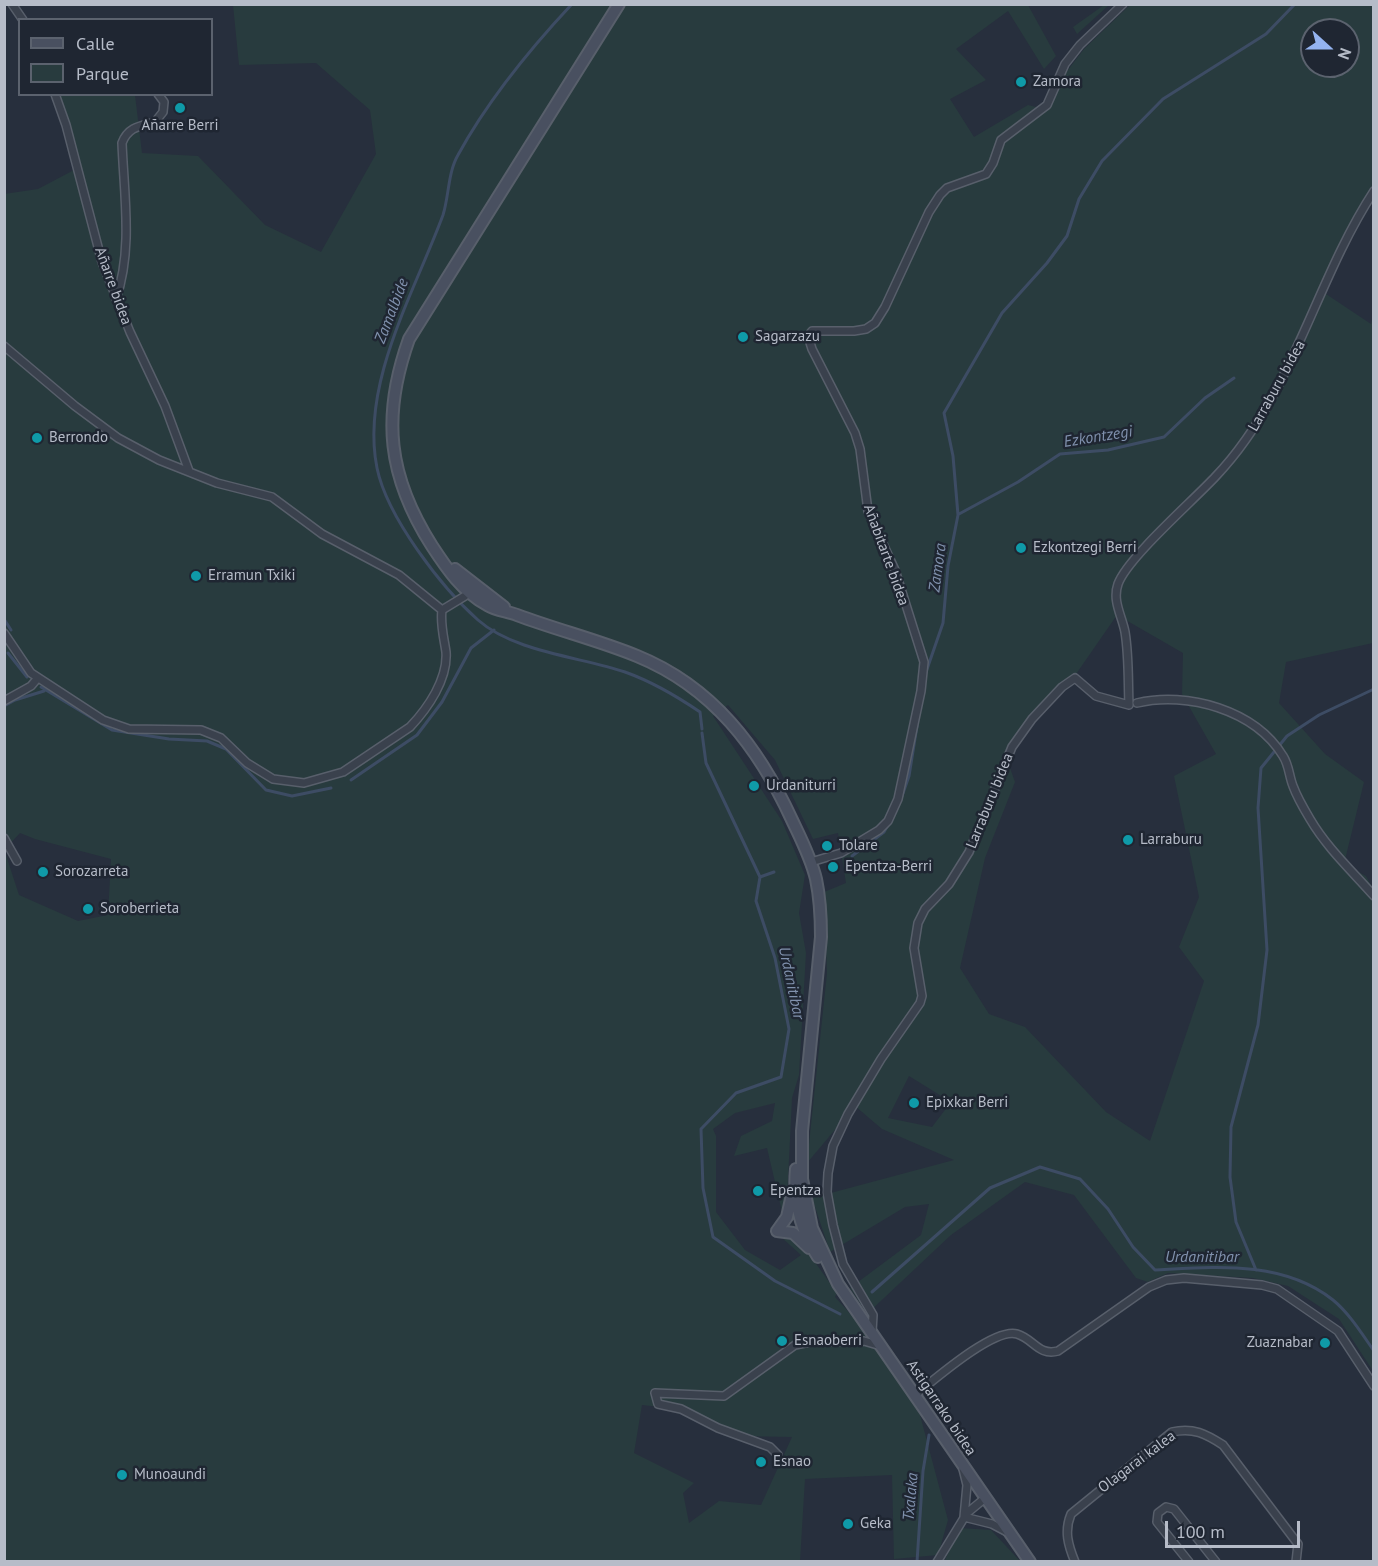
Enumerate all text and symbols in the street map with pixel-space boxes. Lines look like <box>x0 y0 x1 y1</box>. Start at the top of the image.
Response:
legend <box>18 18 213 96</box>
north arrow <box>1300 18 1360 78</box>
text: Calle <box>76 32 115 55</box>
text: N <box>1334 45 1356 62</box>
text: Parque <box>76 62 129 85</box>
place label: Zamora <box>1033 73 1081 91</box>
marker: Zamora <box>1014 75 1028 89</box>
marker: Añarre Berri <box>173 101 187 115</box>
place label: Añarre Berri <box>142 117 218 135</box>
street label: Añarre bidea <box>91 245 135 327</box>
water label: Zamalbide <box>371 276 413 346</box>
place label: Sagarzazu <box>755 328 820 346</box>
marker: Sagarzazu <box>736 330 750 344</box>
street label: Larraburu bidea <box>1245 337 1309 435</box>
water label: Ezkontzegi <box>1062 422 1134 452</box>
place label: Berrondo <box>49 429 108 447</box>
marker: Berrondo <box>30 431 44 445</box>
street label: Añabitarte bidea <box>859 502 913 608</box>
place label: Ezkontzegi Berri <box>1033 539 1137 557</box>
marker: Ezkontzegi Berri <box>1014 541 1028 555</box>
water label: Zamora <box>925 542 951 594</box>
place label: Erramun Txiki <box>208 567 296 585</box>
marker: Erramun Txiki <box>189 569 203 583</box>
street label: Larraburu bidea <box>963 751 1017 851</box>
place label: Urdaniturri <box>766 777 836 795</box>
marker: Urdaniturri <box>747 779 761 793</box>
place label: Larraburu <box>1140 831 1202 849</box>
marker: Larraburu <box>1121 833 1135 847</box>
place label: Tolare <box>839 837 878 855</box>
marker: Tolare <box>820 839 834 853</box>
place label: Epentza-Berri <box>845 858 932 876</box>
marker: Epentza-Berri <box>826 860 840 874</box>
place label: Sorozarreta <box>55 863 128 881</box>
marker: Sorozarreta <box>36 865 50 879</box>
place label: Soroberrieta <box>100 900 179 918</box>
marker: Soroberrieta <box>81 902 95 916</box>
water label: Urdanitibar <box>774 945 808 1021</box>
place label: Epixkar Berri <box>926 1094 1008 1112</box>
marker: Epixkar Berri <box>907 1096 921 1110</box>
place label: Epentza <box>770 1182 821 1200</box>
marker: Epentza <box>751 1184 765 1198</box>
water label: Urdanitibar <box>1165 1247 1239 1267</box>
place label: Esnaoberri <box>794 1332 862 1350</box>
marker: Esnaoberri <box>775 1334 789 1348</box>
place label: Zuaznabar <box>1247 1334 1313 1352</box>
marker: Zuaznabar <box>1318 1336 1332 1350</box>
street label: Astigarrako bidea <box>902 1357 980 1459</box>
street label: Olagarai kalea <box>1095 1427 1179 1497</box>
place label: Esnao <box>773 1453 811 1471</box>
marker: Esnao <box>754 1455 768 1469</box>
place label: Munoaundi <box>134 1466 206 1484</box>
marker: Munoaundi <box>115 1468 129 1482</box>
water label: Txalaka <box>899 1472 923 1522</box>
scale bar <box>1168 1509 1303 1547</box>
place label: Geka <box>860 1515 891 1533</box>
marker: Geka <box>841 1517 855 1531</box>
text: 100 m <box>1176 1520 1225 1543</box>

